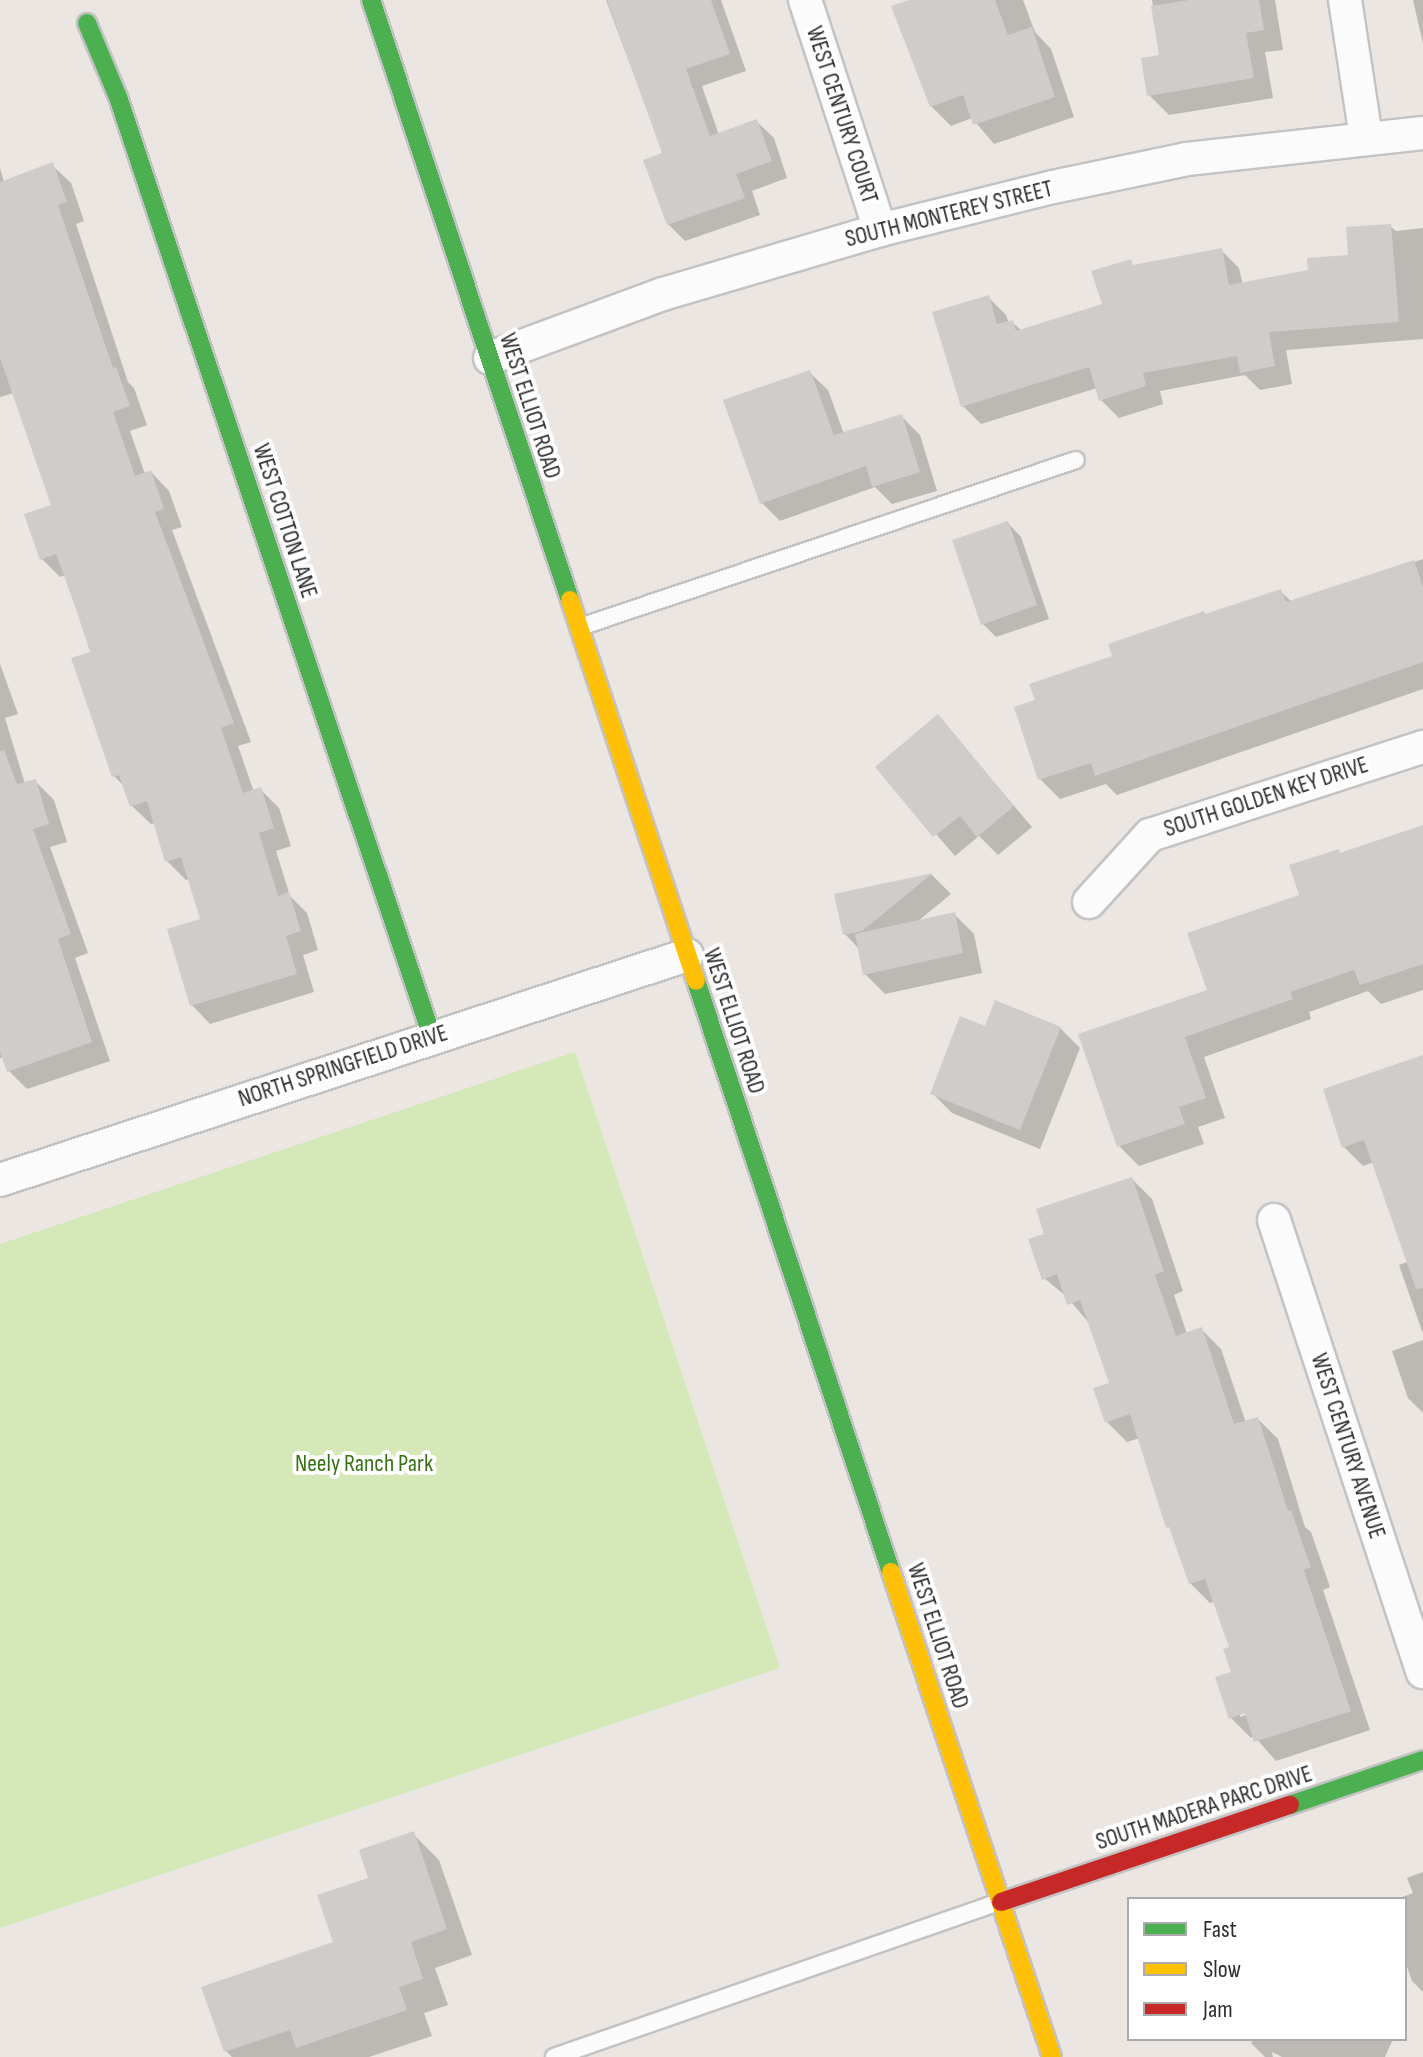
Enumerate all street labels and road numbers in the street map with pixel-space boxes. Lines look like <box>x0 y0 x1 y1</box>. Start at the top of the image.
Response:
street label: WEST CENTURY COURT <box>800 23 884 207</box>
street label: SOUTH MONTEREY STREET <box>842 174 1056 254</box>
street label: WEST ELLIOT ROAD <box>493 330 567 482</box>
street label: WEST COTTON LANE <box>246 440 324 602</box>
street label: SOUTH GOLDEN KEY DRIVE <box>1160 750 1372 844</box>
street label: WEST ELLIOT ROAD <box>697 945 771 1097</box>
street label: NORTH SPRINGFIELD DRIVE <box>235 1019 451 1113</box>
street label: WEST CENTURY AVENUE <box>1304 1350 1392 1542</box>
street label: WEST ELLIOT ROAD <box>901 1560 975 1712</box>
street label: SOUTH MADERA PARC DRIVE <box>1092 1759 1316 1857</box>

